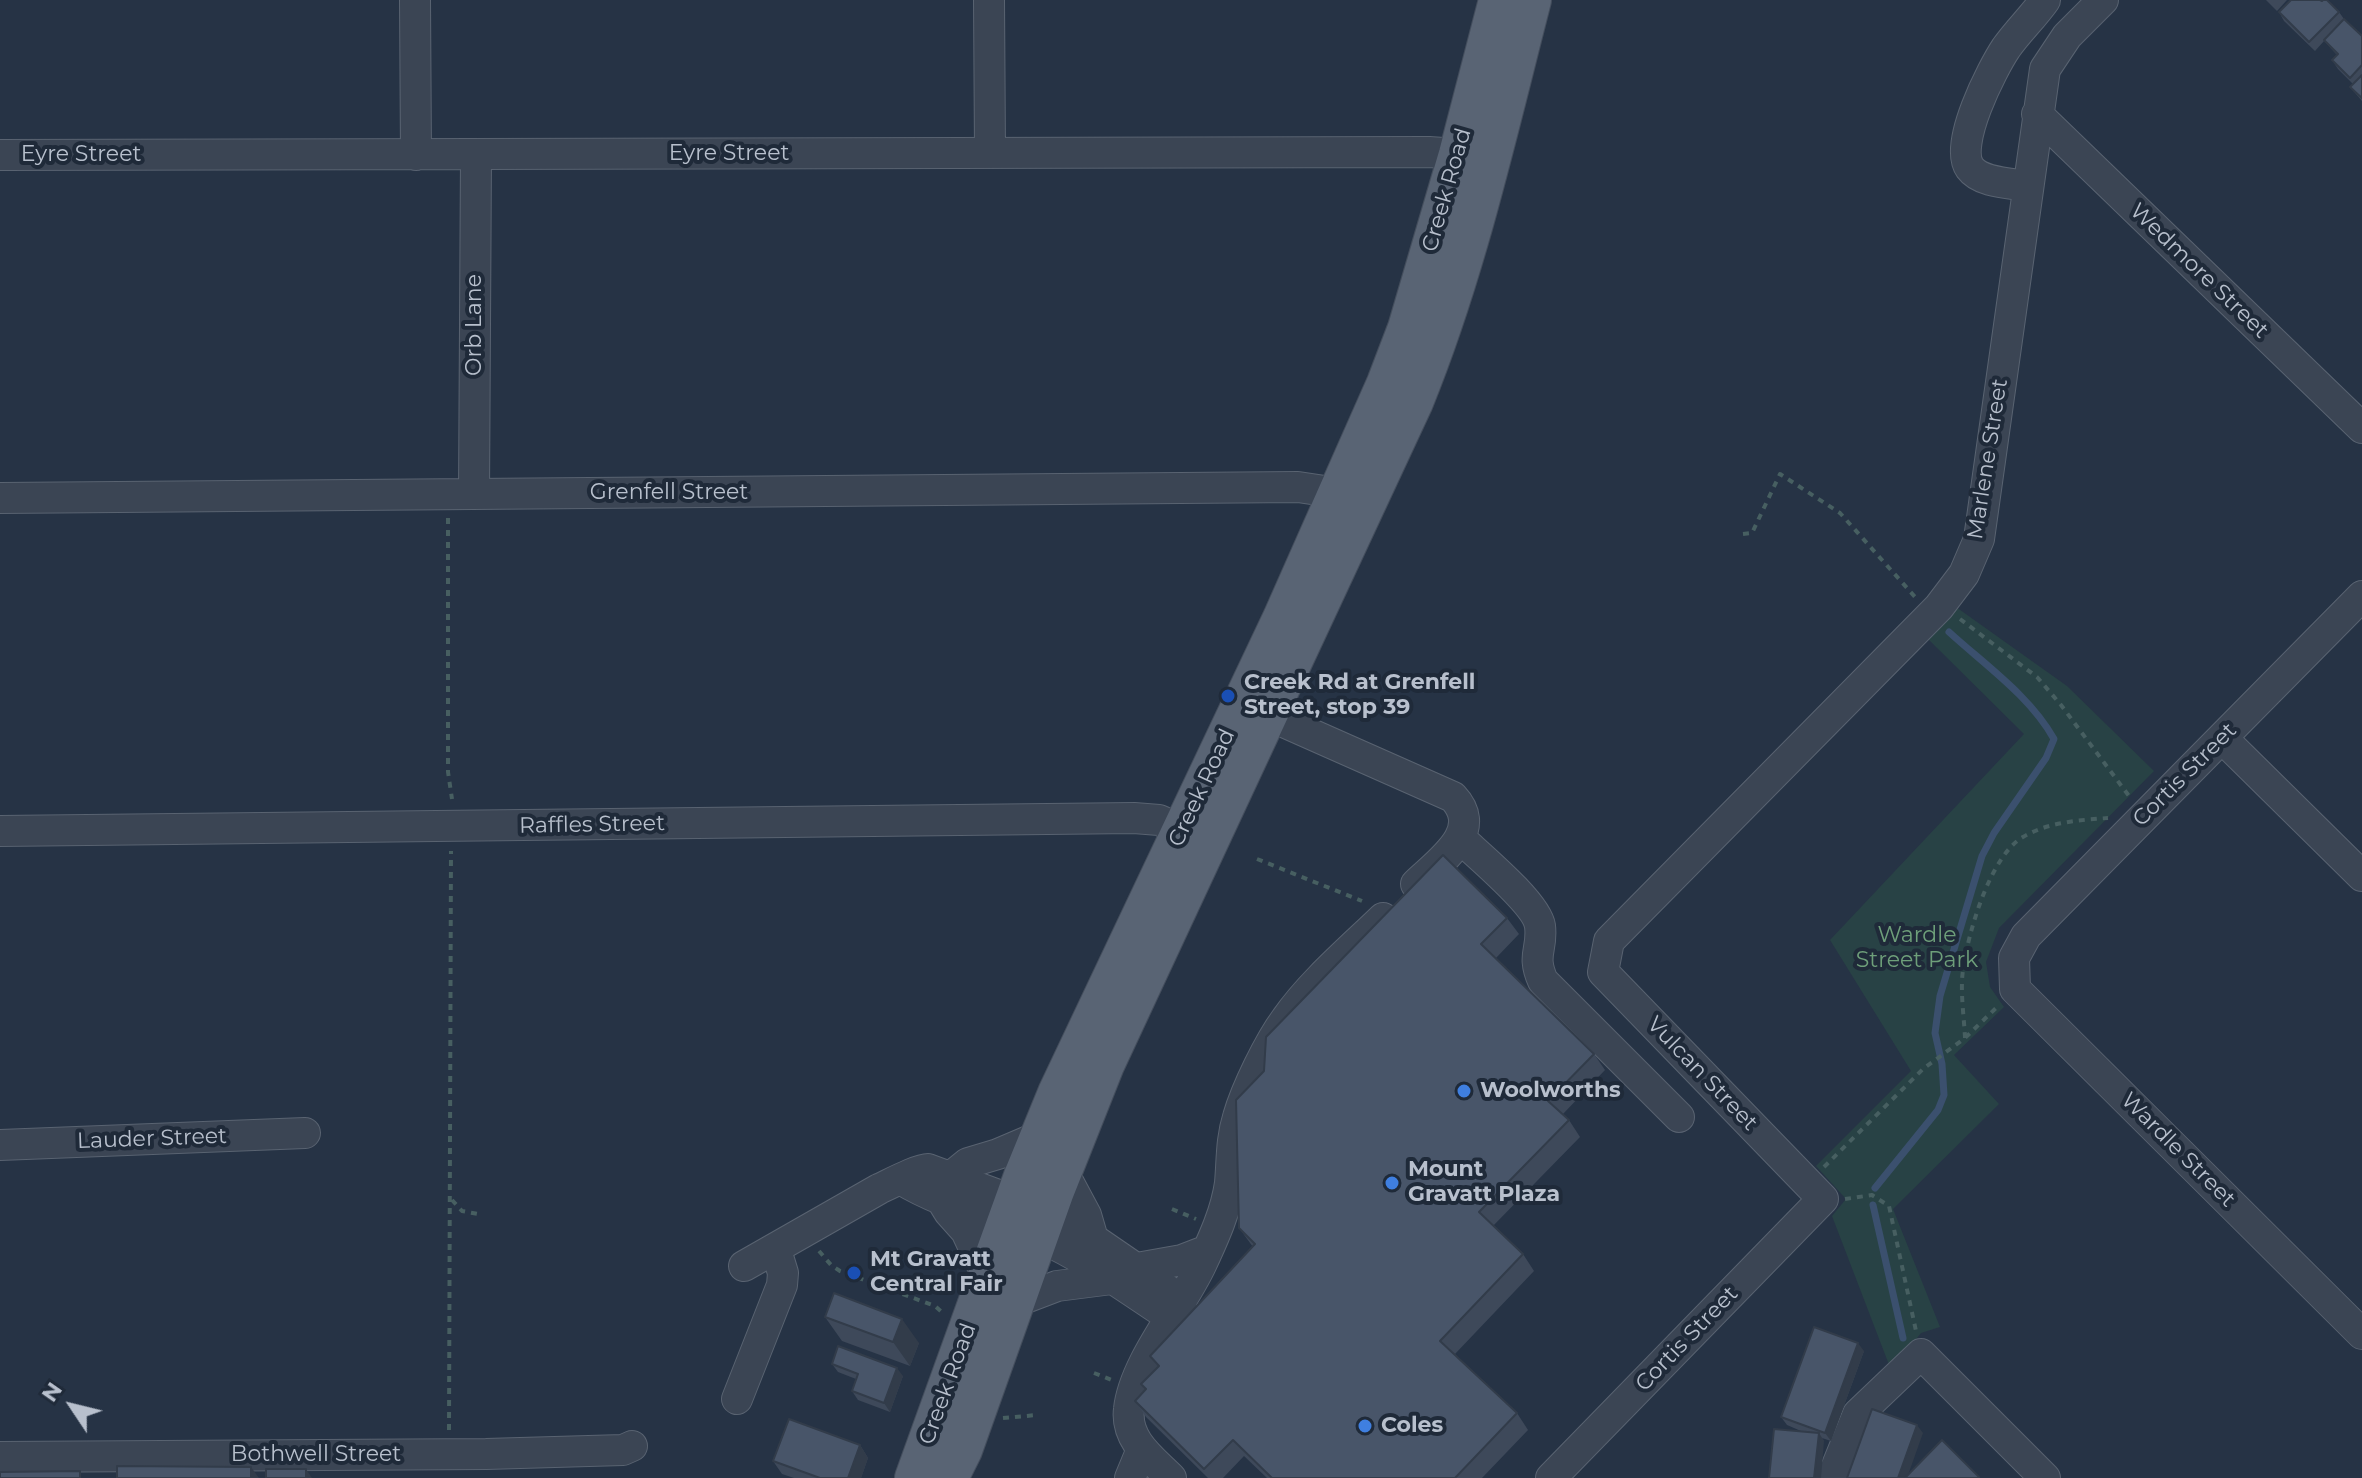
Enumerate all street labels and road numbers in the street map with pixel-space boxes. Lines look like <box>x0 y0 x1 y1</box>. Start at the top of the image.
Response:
street label: Creek Road <box>1417 125 1477 255</box>
street label: Eyre Street <box>669 141 789 167</box>
street label: Eyre Street <box>21 142 141 168</box>
street label: Wedmore Street <box>2124 198 2274 344</box>
street label: Orb Lane <box>462 274 488 376</box>
street label: Marlene Street <box>1962 377 2014 541</box>
street label: Grenfell Street <box>590 480 748 506</box>
street label: Cortis Street <box>2128 718 2242 832</box>
street label: Creek Road <box>1163 725 1241 851</box>
street label: Raffles Street <box>519 811 665 839</box>
street label: Vulcan Street <box>1641 1012 1763 1136</box>
street label: Wardle Street <box>2115 1087 2241 1213</box>
street label: Lauder Street <box>77 1123 227 1155</box>
street label: Cortis Street <box>1630 1281 1744 1397</box>
street label: Creek Road <box>914 1320 982 1448</box>
street label: Bothwell Street <box>231 1442 401 1468</box>

